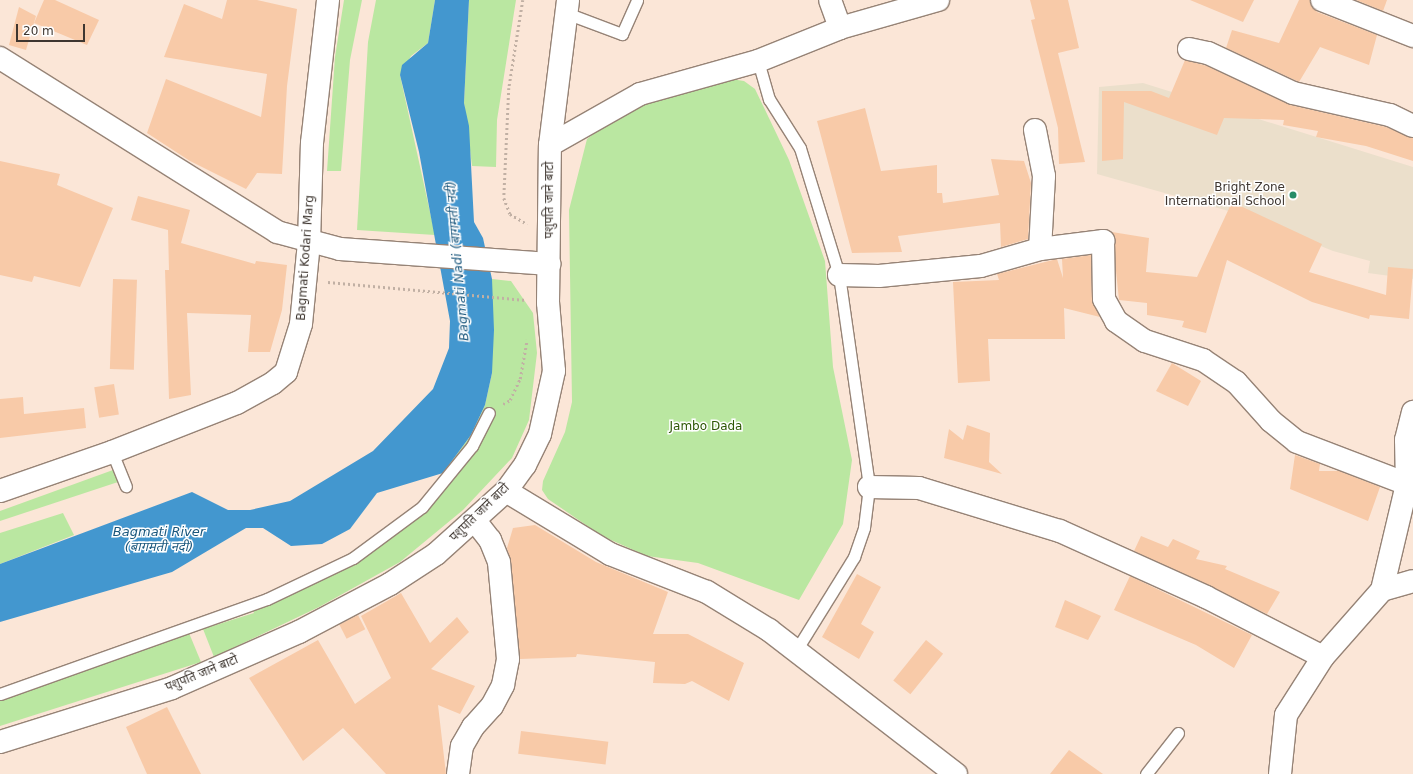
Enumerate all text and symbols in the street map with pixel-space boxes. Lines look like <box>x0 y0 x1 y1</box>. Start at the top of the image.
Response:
scale bar <box>18 16 87 42</box>
text: 20 m <box>23 24 54 38</box>
street label: पशुपति जाने बाटो <box>543 161 557 239</box>
water label: Bagmati Nadi (बागमती नदी) <box>443 180 473 342</box>
place label: Bright Zone International School <box>1165 181 1285 209</box>
marker: Bright Zone International School <box>1288 190 1298 200</box>
street label: Bagmati Kodari Marg <box>294 195 318 321</box>
park label: Jambo Dada <box>670 420 742 434</box>
street label: पशुपति जाने बाटो <box>447 481 513 545</box>
water label: Bagmati River (बागमती नदी) <box>113 525 205 556</box>
street label: पशुपति जाने बाटो <box>164 653 240 695</box>

